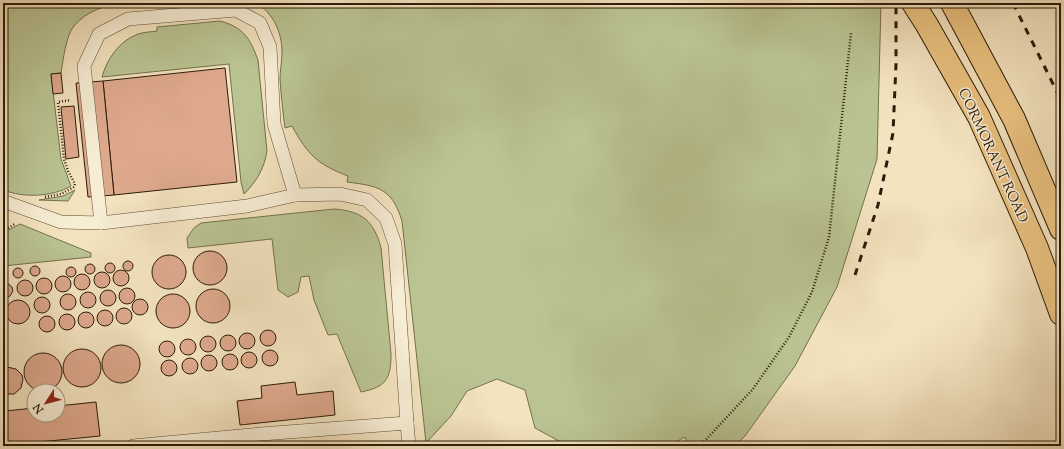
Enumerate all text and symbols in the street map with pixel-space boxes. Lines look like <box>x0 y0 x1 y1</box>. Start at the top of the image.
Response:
street label: CORMORANT ROAD <box>952 85 1032 227</box>
north arrow <box>26 383 66 423</box>
text: N <box>30 400 48 417</box>

